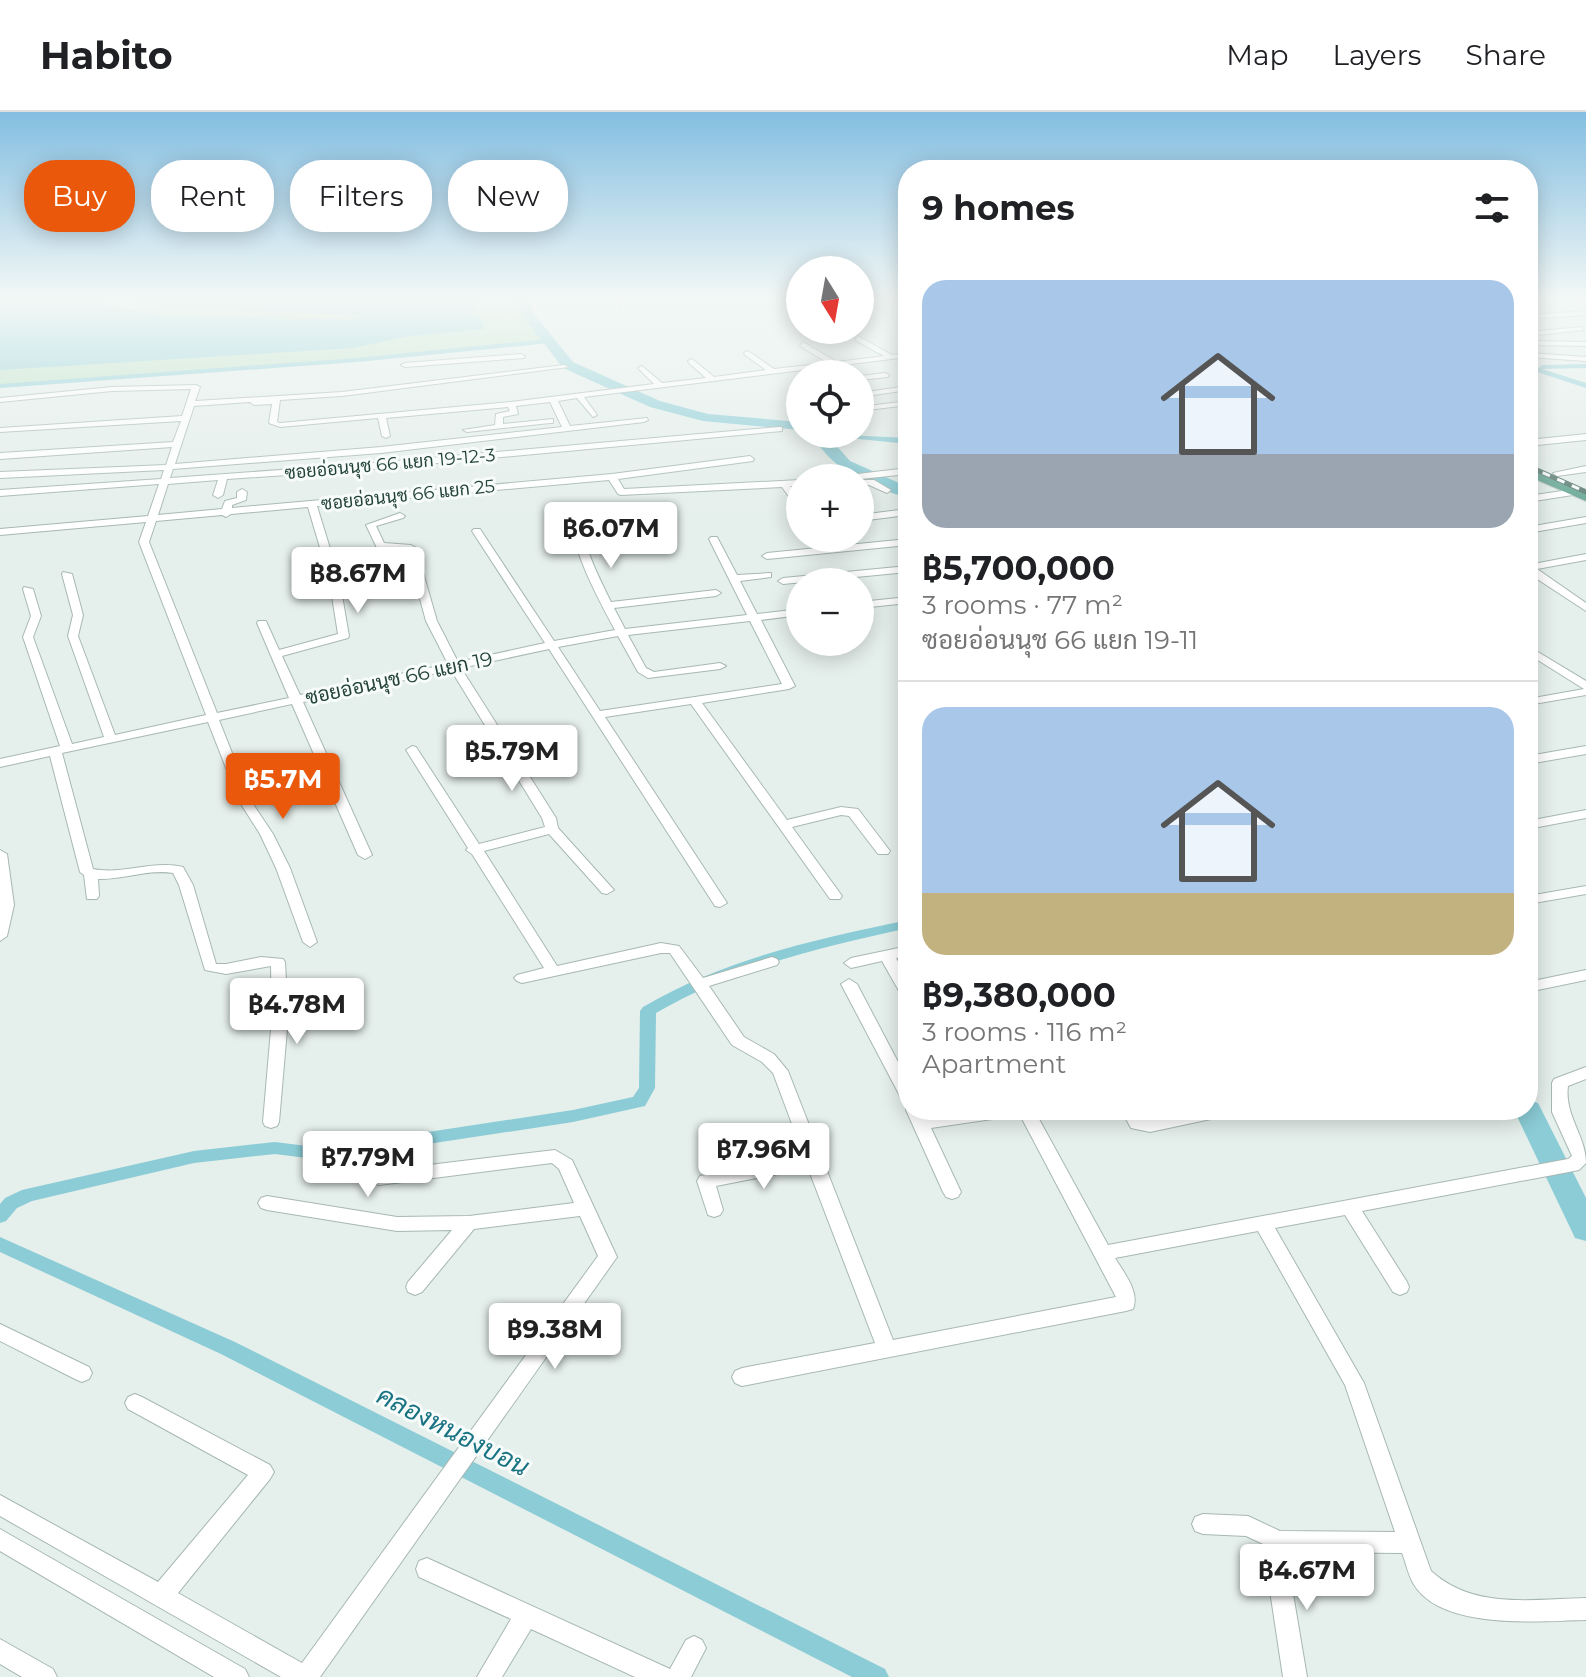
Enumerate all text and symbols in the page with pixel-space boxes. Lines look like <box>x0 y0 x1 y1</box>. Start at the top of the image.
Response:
text: Habito <box>40 32 173 79</box>
text: Map <box>1226 38 1289 72</box>
text: Layers <box>1333 38 1422 72</box>
text: Share <box>1466 38 1546 72</box>
chip: Buy <box>24 160 135 232</box>
chip: Rent <box>151 160 274 232</box>
chip: Filters <box>290 160 432 232</box>
chip: New <box>448 160 568 232</box>
icon: filters <box>1470 186 1514 230</box>
text: 9 homes <box>922 187 1075 229</box>
north arrow <box>786 256 874 344</box>
map controls <box>786 256 874 656</box>
icon: home <box>1146 332 1290 476</box>
button: locate <box>786 360 874 448</box>
street label: ซอยอ่อนนุช 66 แยก 19-12-3 <box>284 443 496 485</box>
button: + <box>786 464 874 552</box>
street label: ซอยอ่อนนุช 66 แยก 25 <box>320 474 496 516</box>
pin: ฿6.07M <box>546 502 676 570</box>
text: ฿6.07M <box>562 512 660 544</box>
pin: ฿8.67M <box>293 547 423 615</box>
text: ฿5,700,000 <box>922 547 1115 589</box>
text: ฿8.67M <box>310 557 407 589</box>
button: − <box>786 568 874 656</box>
text: 3 rooms · 77 m² <box>922 589 1123 621</box>
text: ซอยอ่อนนุช 66 แยก 19-11 <box>922 624 1198 656</box>
street label: ซอยอ่อนนุช 66 แยก 19 <box>303 646 495 712</box>
pin: ฿5.79M <box>447 725 577 793</box>
text: ฿5.79M <box>464 735 560 767</box>
pin: ฿5.7M <box>227 753 339 821</box>
icon: home <box>1146 759 1290 903</box>
text: ฿5.7M <box>244 763 322 795</box>
text: ฿9,380,000 <box>922 974 1116 1016</box>
pin: ฿4.78M <box>232 978 362 1046</box>
text: ฿4.78M <box>248 988 346 1020</box>
text: 3 rooms · 116 m² <box>922 1016 1127 1048</box>
text: Apartment <box>922 1048 1066 1080</box>
pin: ฿7.96M <box>699 1123 829 1191</box>
pin: ฿7.79M <box>303 1131 433 1199</box>
text: ฿7.96M <box>716 1133 812 1165</box>
text: ฿7.79M <box>321 1141 415 1173</box>
pin: ฿9.38M <box>490 1303 620 1371</box>
text: ฿9.38M <box>507 1313 603 1345</box>
water label: คลองหนองบอน <box>372 1379 535 1483</box>
pin: ฿4.67M <box>1242 1544 1372 1612</box>
text: ฿4.67M <box>1258 1554 1356 1586</box>

